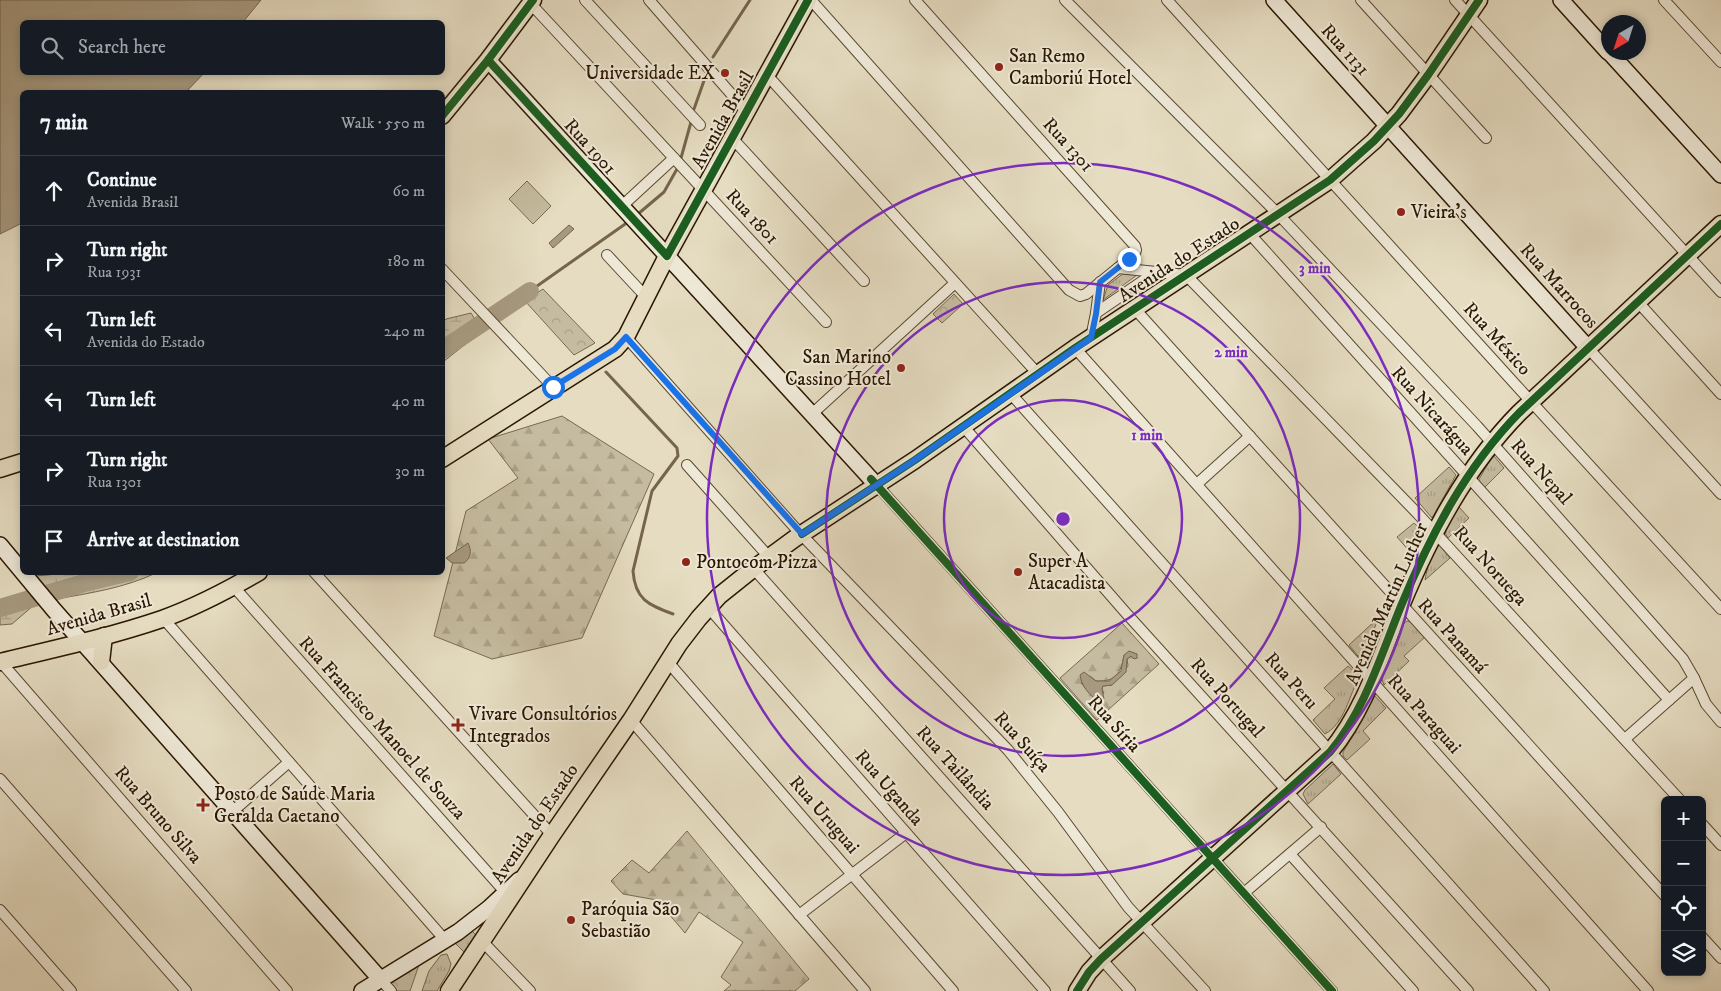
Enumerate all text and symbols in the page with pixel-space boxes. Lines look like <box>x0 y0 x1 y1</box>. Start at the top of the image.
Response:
north arrow <box>1601 15 1646 60</box>
street label: Rua 1131 <box>1316 19 1374 81</box>
search box <box>20 20 445 75</box>
icon: search <box>38 34 66 62</box>
text: Search here <box>78 36 166 59</box>
place label: San Remo Camboriú Hotel <box>1009 45 1132 90</box>
marker: San Remo Camboriú Hotel <box>993 61 1005 73</box>
place label: Universidade EX <box>585 62 715 85</box>
street label: Avenida Brasil <box>687 67 759 173</box>
marker: Universidade EX <box>719 67 731 79</box>
text: 7 min <box>40 110 88 136</box>
text: Walk · 550 m <box>341 113 425 133</box>
street label: Rua 1301 <box>1038 113 1098 177</box>
street label: Rua 1901 <box>559 114 621 180</box>
text: Continue <box>87 169 157 192</box>
icon: ahead <box>40 177 68 205</box>
text: 60 m <box>393 181 425 201</box>
street label: Rua 1801 <box>721 184 783 250</box>
text: Avenida Brasil <box>87 192 178 212</box>
place label: Vieira's <box>1410 201 1467 224</box>
marker: Vieira's <box>1395 206 1407 218</box>
street label: Avenida do Estado <box>1114 212 1244 308</box>
text: Turn right <box>87 239 167 262</box>
street label: Rua Marrocos <box>1515 239 1603 333</box>
icon: right <box>40 247 68 275</box>
route end <box>1118 248 1141 271</box>
text: 180 m <box>387 251 425 271</box>
text: 3 min <box>1299 259 1331 278</box>
text: Rua 1931 <box>87 262 141 282</box>
street label: Rua México <box>1458 298 1536 380</box>
text: Turn left <box>87 309 156 332</box>
icon: left <box>40 317 68 345</box>
text: 240 m <box>384 321 425 341</box>
text: Avenida do Estado <box>87 332 205 352</box>
text: 2 min <box>1214 343 1248 362</box>
place label: San Marino Cassino Hotel <box>785 346 891 391</box>
marker: San Marino Cassino Hotel <box>895 362 907 374</box>
street label: Rua Nicarágua <box>1386 362 1478 460</box>
route start <box>542 376 565 399</box>
icon: left <box>40 387 68 415</box>
text: Turn left <box>87 389 156 412</box>
text: 40 m <box>392 391 425 411</box>
text: 1 min <box>1131 426 1163 445</box>
street label: Rua Nepal <box>1506 434 1577 510</box>
text: Turn right <box>87 449 167 472</box>
icon: right <box>40 457 68 485</box>
text: 30 m <box>395 461 425 481</box>
text: Rua 1301 <box>87 472 142 492</box>
centre of rings <box>1054 510 1072 528</box>
street label: Avenida Martin Luther <box>1341 519 1433 689</box>
street label: Rua Noruega <box>1448 521 1532 611</box>
icon: arrive <box>40 527 68 555</box>
text: Arrive at destination <box>87 529 239 552</box>
place label: Super A Atacadista <box>1028 550 1105 595</box>
place label: Pontocom Pizza <box>696 551 817 574</box>
marker: Pontocom Pizza <box>680 556 692 568</box>
marker: Super A Atacadista <box>1012 566 1024 578</box>
street label: Avenida Brasil <box>44 589 155 641</box>
street label: Rua Panamá <box>1412 594 1492 678</box>
street label: Rua Francisco Manoel de Souza <box>294 632 470 824</box>
street label: Rua Peru <box>1259 648 1323 714</box>
street label: Rua Portugal <box>1185 653 1269 743</box>
street label: Rua Paraguai <box>1382 669 1466 759</box>
street label: Rua Síria <box>1082 691 1146 757</box>
place label: Vivare Consultórios Integrados <box>468 703 617 748</box>
street label: Rua Suíça <box>989 707 1055 777</box>
marker: Vivare Consultórios Integrados <box>451 718 465 732</box>
street label: Rua Tailândia <box>911 721 999 815</box>
street label: Rua Uganda <box>850 745 928 831</box>
street label: Avenida do Estado <box>486 760 584 888</box>
street label: Rua Bruno Silva <box>109 761 207 869</box>
street label: Rua Uruguai <box>784 771 864 859</box>
place label: Posto de Saúde Maria Geralda Caetano <box>214 783 375 828</box>
map controls <box>1661 796 1706 976</box>
button: + <box>1661 796 1706 841</box>
marker: Posto de Saúde Maria Geralda Caetano <box>196 798 210 812</box>
button: − <box>1661 841 1706 886</box>
button: locate <box>1661 886 1706 931</box>
place label: Paróquia São Sebastião <box>581 898 679 943</box>
marker: Paróquia São Sebastião <box>565 914 577 926</box>
button: layers <box>1661 931 1706 976</box>

